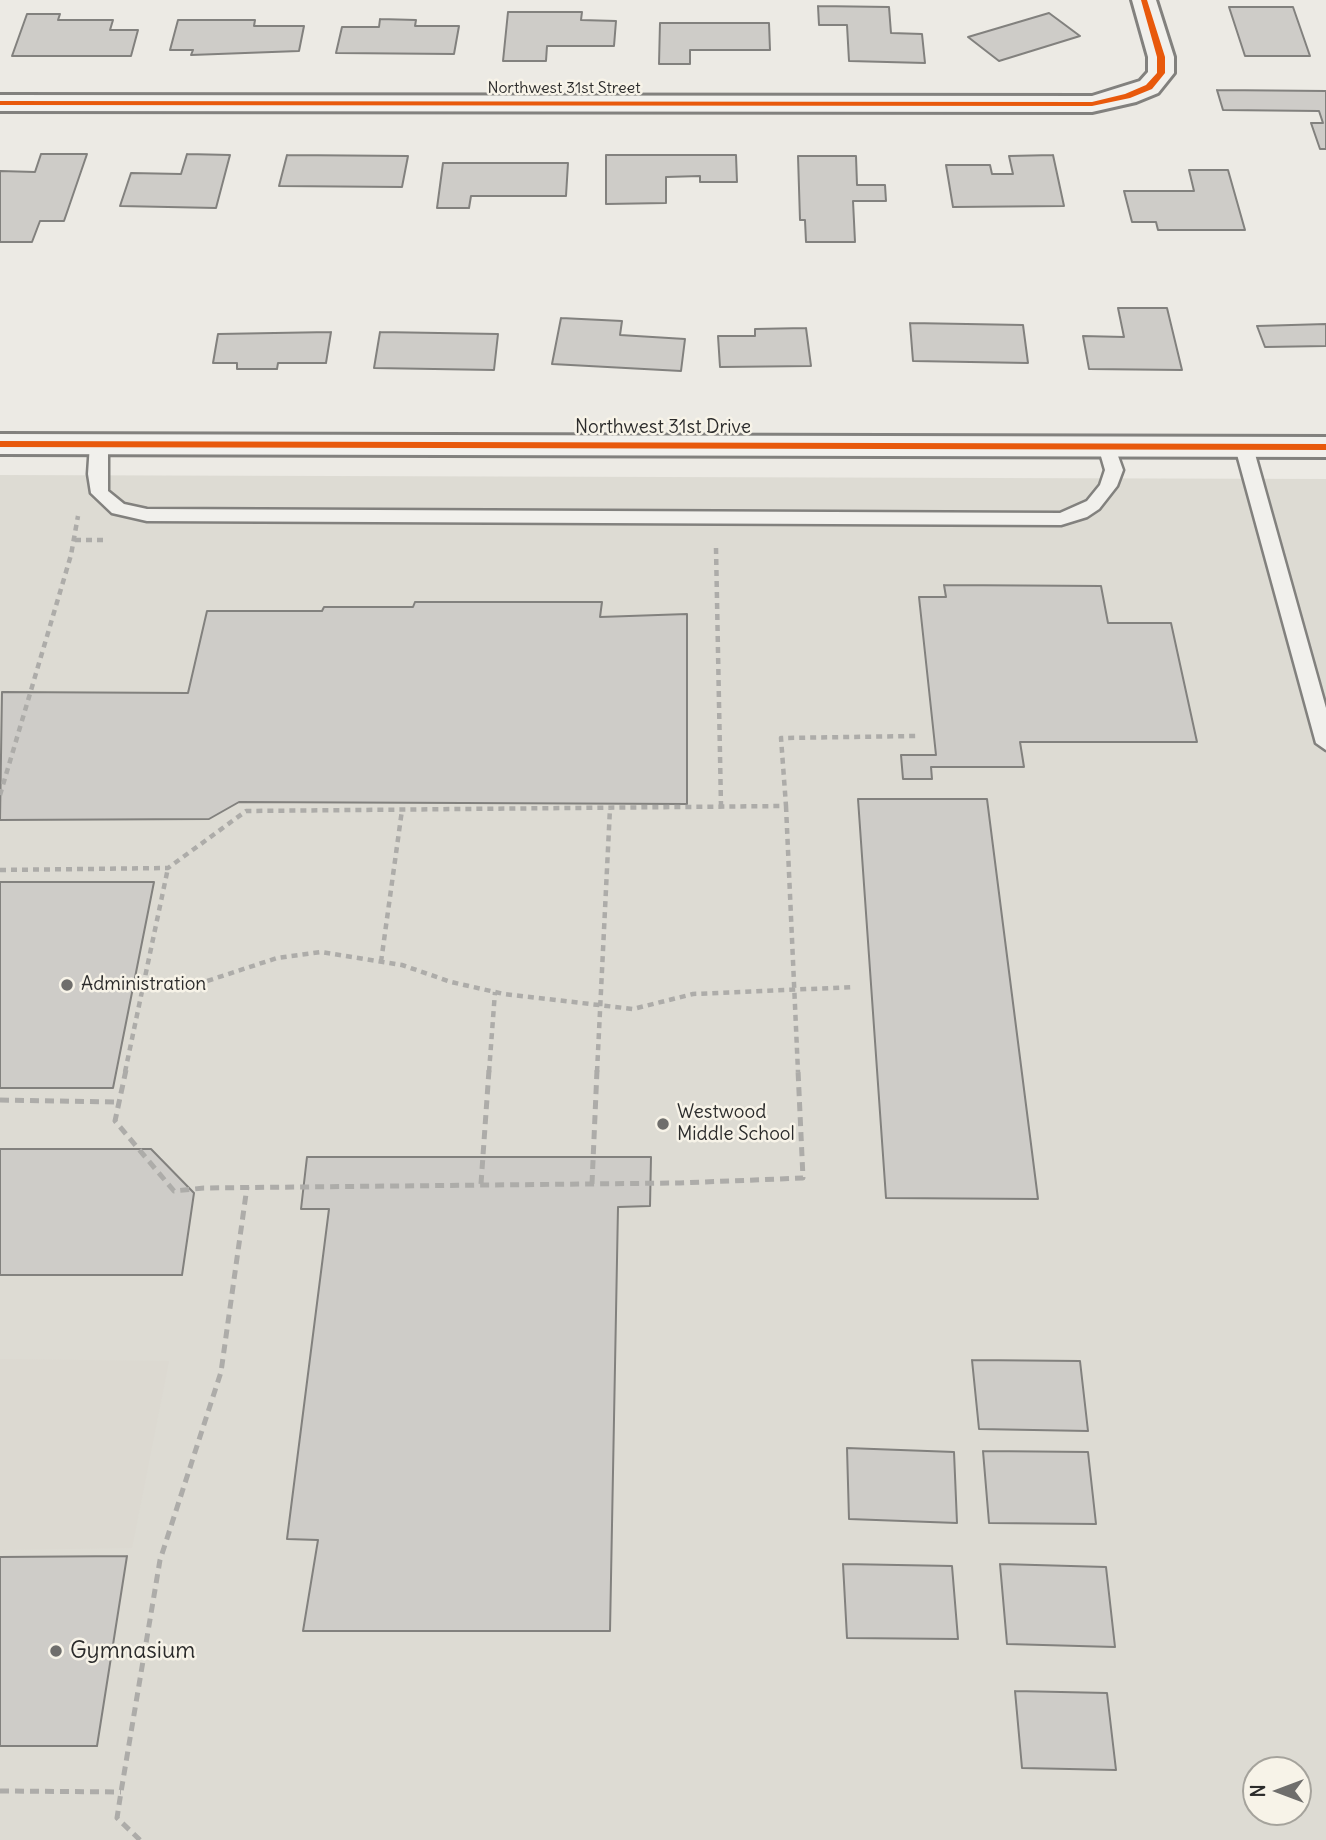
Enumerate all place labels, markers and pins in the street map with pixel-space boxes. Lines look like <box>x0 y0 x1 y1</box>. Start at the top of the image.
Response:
place label: Administration <box>81 974 206 996</box>
marker: Administration <box>59 977 75 993</box>
place label: Westwood Middle School <box>677 1102 795 1146</box>
marker: Westwood Middle School <box>655 1116 671 1132</box>
place label: Gymnasium <box>70 1637 196 1665</box>
marker: Gymnasium <box>48 1643 64 1659</box>

